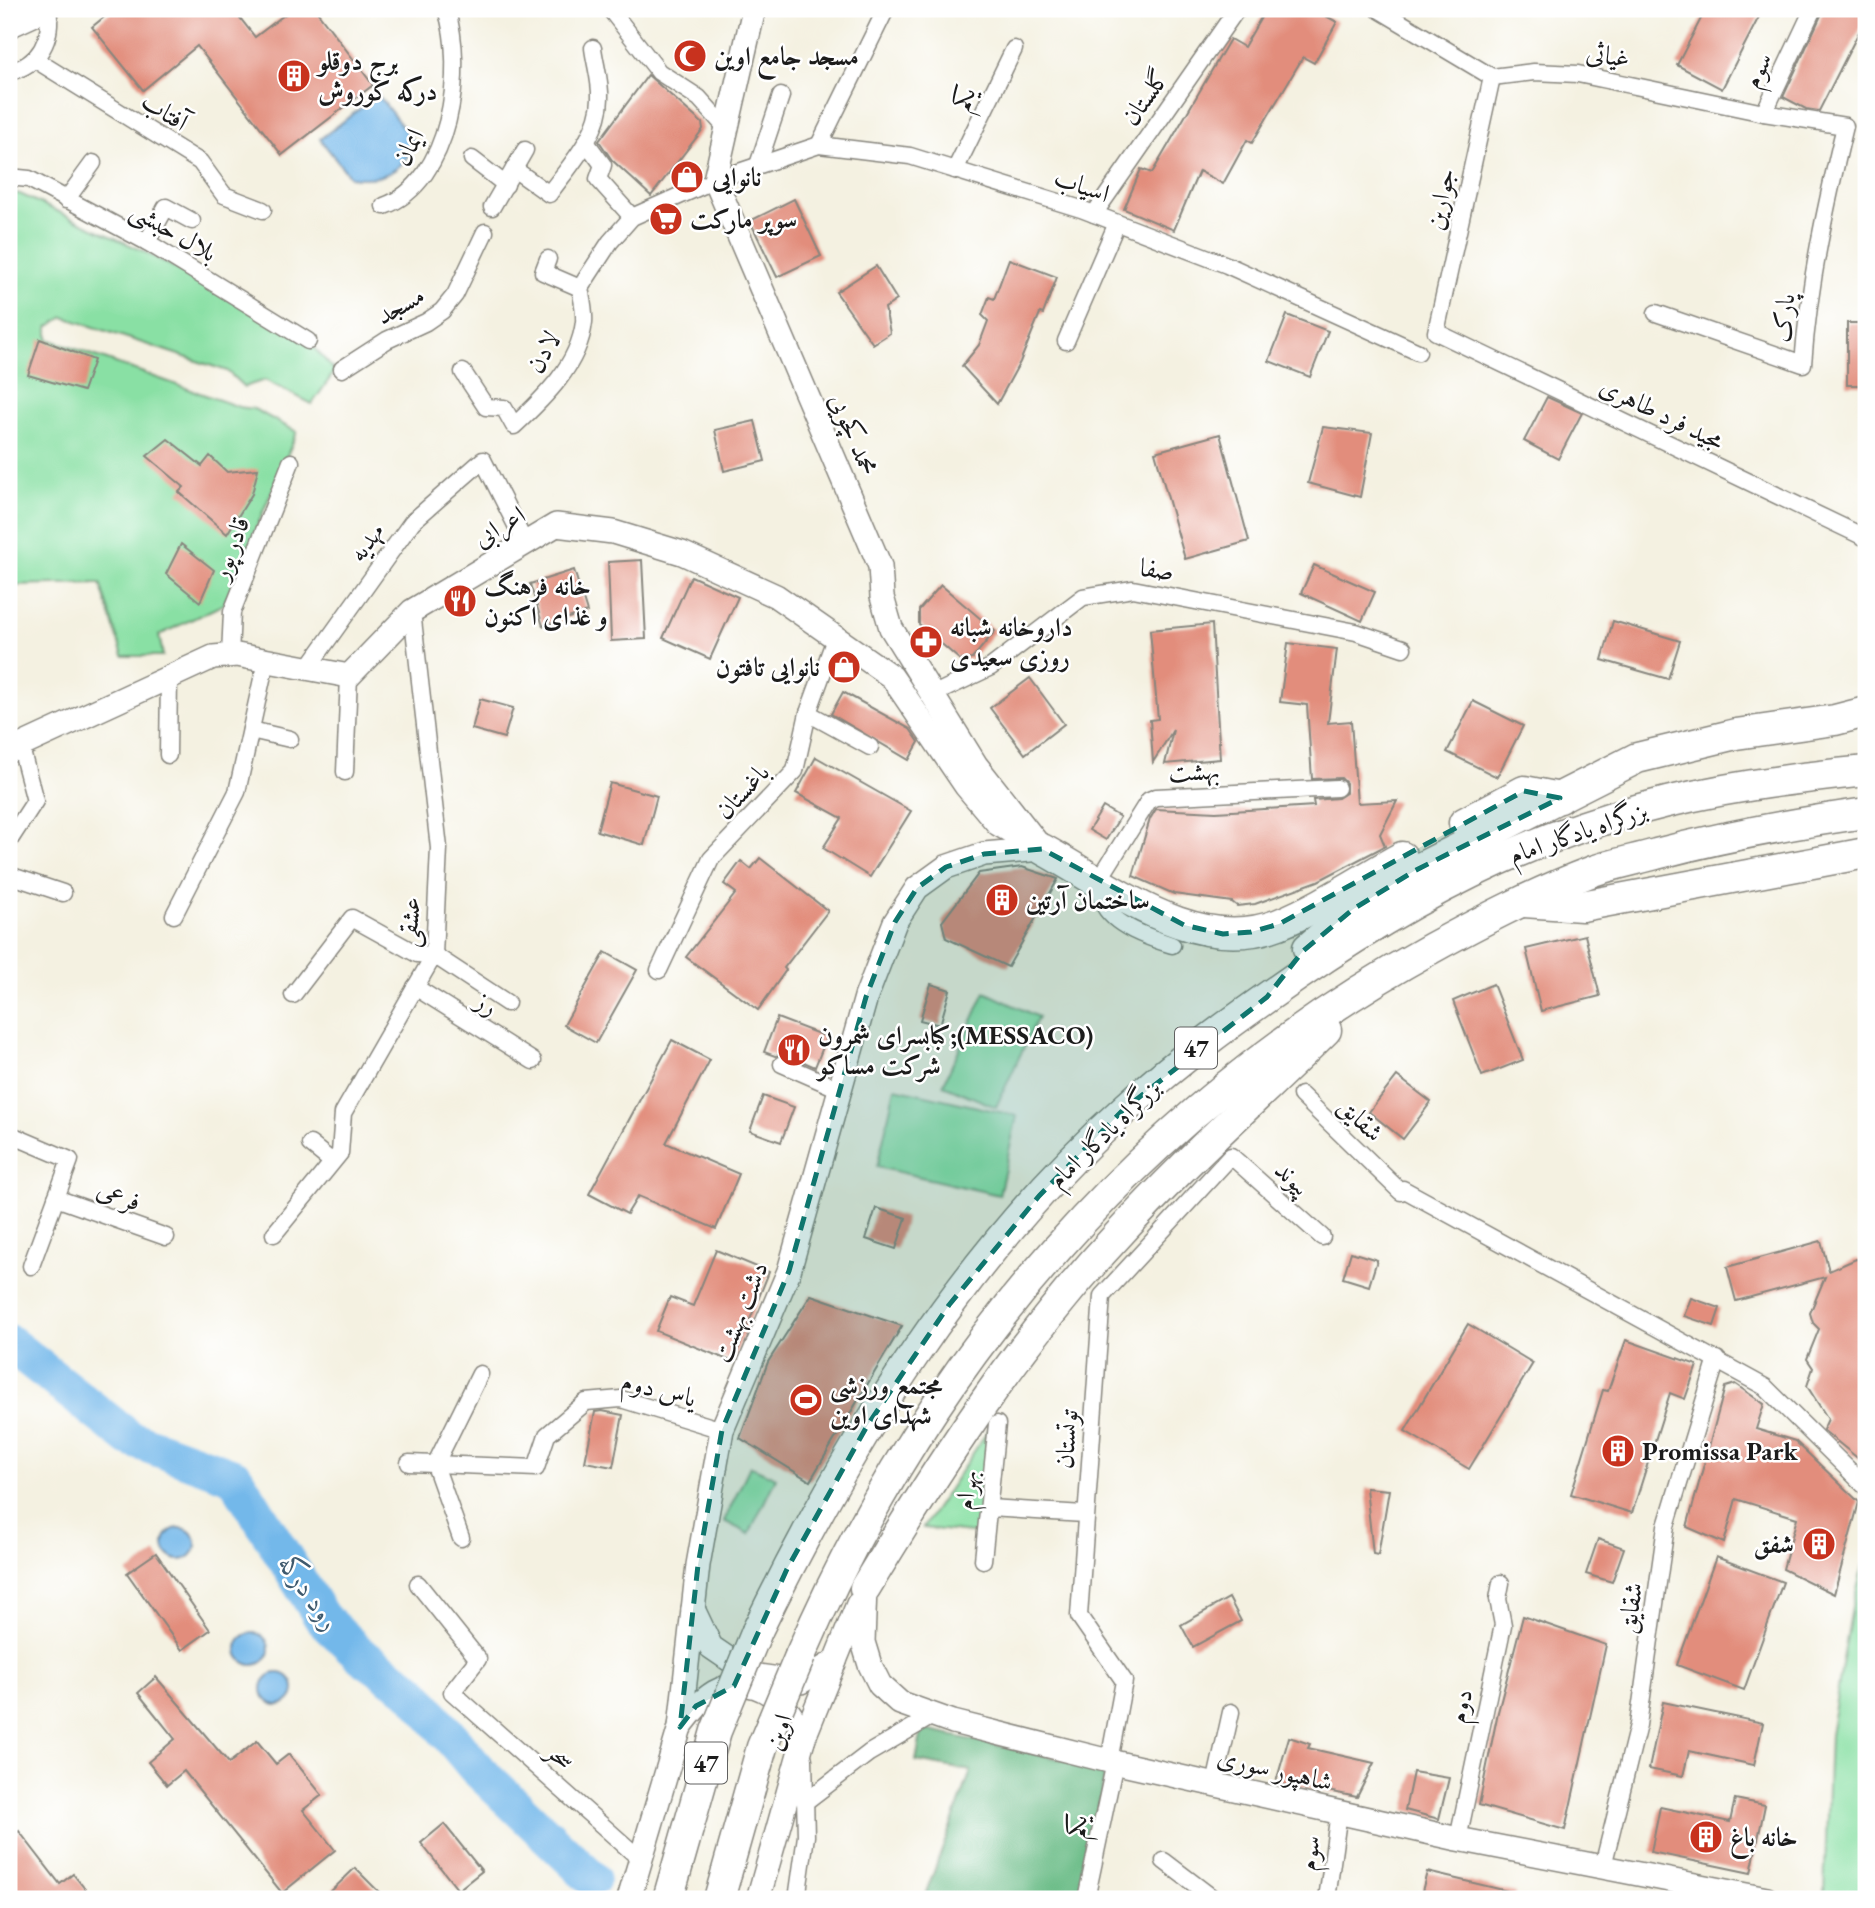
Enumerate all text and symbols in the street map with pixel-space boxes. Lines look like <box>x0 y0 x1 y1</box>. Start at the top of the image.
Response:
street label: غیاثی <box>1584 35 1632 75</box>
mosque icon: مسجد جامع اوین <box>671 37 709 75</box>
place label: مسجد جامع اوین <box>714 39 859 80</box>
place label: برج دوقلو درکه کوروش <box>315 44 438 108</box>
street label: سوم <box>1734 47 1785 96</box>
building icon: برج دوقلو درکه کوروش <box>275 57 313 95</box>
street label: گلستان <box>1113 62 1177 132</box>
street label: یکم <box>943 78 991 119</box>
street label: آفتاب <box>135 83 197 140</box>
street label: ایمان <box>384 122 432 172</box>
shop icon: نانوایی <box>668 158 706 196</box>
place label: نانوایی <box>711 160 762 195</box>
street label: اسیاب <box>1050 160 1114 210</box>
street label: جوارین <box>1417 165 1463 233</box>
street label: بلال حبشی <box>123 193 224 271</box>
supermarket icon: سوپر مارکت <box>647 200 685 238</box>
place label: سوپر مارکت <box>690 202 797 236</box>
street label: مسجد <box>369 278 431 332</box>
street label: پارک <box>1764 291 1805 344</box>
street label: لادن <box>518 325 568 379</box>
street label: مجید فرد طاهری <box>1594 368 1730 458</box>
street label: محمد کچویی <box>821 388 886 481</box>
street label: اعرابی <box>467 497 532 556</box>
street label: قادر پور <box>201 511 259 588</box>
street label: مهدیه <box>340 515 392 568</box>
street label: صفا <box>1138 550 1176 588</box>
place label: خانه فرهنگ و غذای اکنون <box>484 569 608 633</box>
restaurant icon: خانه فرهنگ و غذای اکنون <box>441 582 479 620</box>
place label: داروخانه شبانه روزی سعیدی <box>950 610 1073 674</box>
pharmacy icon: داروخانه شبانه روزی سعیدی <box>907 623 945 661</box>
shop icon: نانوایی تافتون <box>825 648 863 686</box>
place label: نانوایی تافتون <box>716 650 820 685</box>
street label: بهشت <box>1167 753 1221 789</box>
street label: باغستان <box>707 756 777 826</box>
street label: بزرگراه یادگار امام <box>1504 792 1654 877</box>
building icon: ساختمان آرتین <box>983 881 1021 919</box>
place label: ساختمان آرتین <box>1026 883 1150 917</box>
street label: عشقی <box>390 895 430 949</box>
street label: رز <box>467 981 505 1023</box>
place label: کبابسرای شمرون;(MESSACO) شرکت مساکو <box>815 1018 1093 1083</box>
road number: 47 <box>1175 1028 1217 1068</box>
restaurant icon: کبابسرای شمرون;(MESSACO) شرکت مساکو <box>775 1031 813 1069</box>
street label: بزرگراه یادگار امام <box>1040 1070 1172 1200</box>
street label: شقایق <box>1331 1089 1391 1149</box>
street label: پیوند <box>1266 1153 1318 1205</box>
street label: فرعی <box>92 1171 146 1219</box>
street label: دشت بهشت <box>704 1256 776 1368</box>
street label: یاس دوم <box>617 1363 702 1421</box>
place label: مجتمع ورزشی شهدای اوین <box>830 1368 943 1432</box>
sports icon: مجتمع ورزشی شهدای اوین <box>787 1381 825 1419</box>
street label: توتستان <box>1046 1407 1086 1470</box>
building icon: Promissa Park <box>1599 1432 1637 1470</box>
place label: Promissa Park <box>1642 1434 1799 1468</box>
street label: بهرام <box>947 1468 991 1512</box>
building icon: شفق <box>1800 1525 1838 1563</box>
place label: شفق <box>1754 1527 1794 1561</box>
water label: رود درکه <box>271 1547 349 1637</box>
street label: شقایق <box>1610 1580 1650 1636</box>
street label: دوم <box>1440 1686 1486 1727</box>
street label: اوین <box>756 1709 800 1755</box>
street label: سحر <box>537 1732 582 1778</box>
street label: شاهپور سوری <box>1214 1739 1336 1800</box>
road number: 47 <box>685 1742 727 1784</box>
street label: یکم <box>1057 1809 1103 1842</box>
building icon: خانه باغ <box>1687 1818 1725 1856</box>
place label: خانه باغ <box>1730 1820 1798 1859</box>
street label: سوم <box>1290 1833 1334 1873</box>

